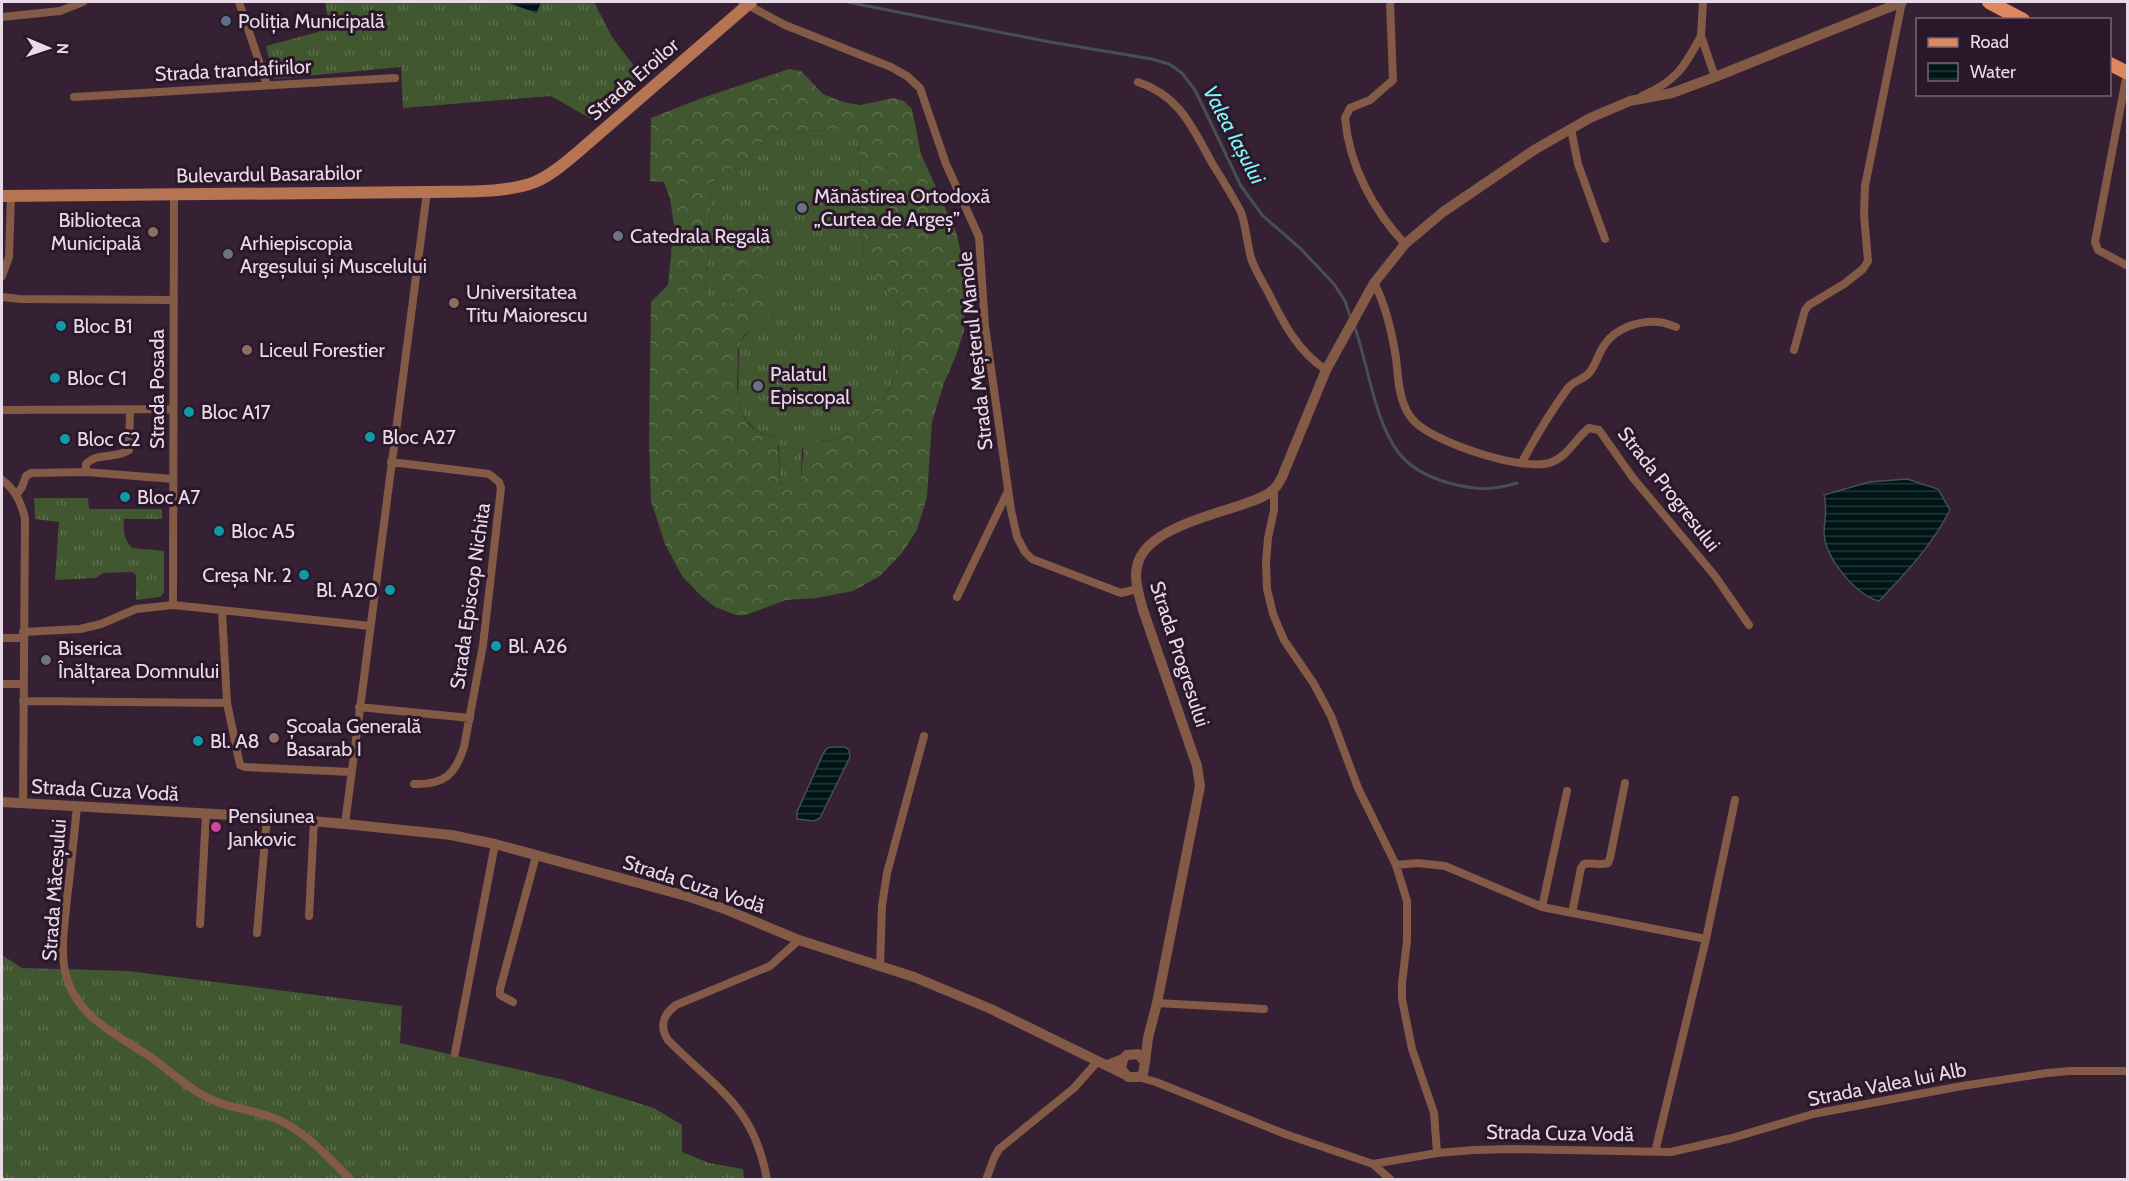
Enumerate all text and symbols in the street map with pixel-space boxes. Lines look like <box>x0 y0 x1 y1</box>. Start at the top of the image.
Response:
place label: Poliția Municipală <box>238 9 385 34</box>
marker: Poliția Municipală <box>219 14 233 28</box>
north arrow <box>18 18 78 78</box>
legend <box>1916 18 2111 96</box>
text: Road <box>1970 31 2009 53</box>
street label: Strada Eroilor <box>582 32 684 125</box>
text: N <box>53 43 72 54</box>
street label: Strada trandafirilor <box>154 54 313 86</box>
text: Water <box>1970 61 2016 83</box>
water label: Valea Iașului <box>1198 81 1271 189</box>
street label: Bulevardul Basarabilor <box>176 160 363 188</box>
place label: Mănăstirea Ortodoxă „Curtea de Argeș” <box>814 184 991 232</box>
marker: Mănăstirea Ortodoxă „Curtea de Argeș” <box>795 201 809 215</box>
place label: Biblioteca Municipală <box>51 208 141 255</box>
place label: Catedrala Regală <box>630 224 771 248</box>
marker: Biblioteca Municipală <box>146 225 160 239</box>
marker: Catedrala Regală <box>611 229 625 243</box>
place label: Arhiepiscopia Argeșului și Muscelului <box>240 231 427 279</box>
marker: Arhiepiscopia Argeșului și Muscelului <box>221 247 235 261</box>
street label: Strada Meșterul Manole <box>953 251 998 451</box>
place label: Universitatea Titu Maiorescu <box>466 280 588 327</box>
marker: Universitatea Titu Maiorescu <box>447 296 461 310</box>
place label: Bloc B1 <box>73 314 132 338</box>
marker: Bloc B1 <box>54 319 68 333</box>
street label: Strada Posada <box>145 329 169 449</box>
place label: Liceul Forestier <box>259 338 386 362</box>
marker: Liceul Forestier <box>240 343 254 357</box>
place label: Palatul Episcopal <box>770 362 850 409</box>
place label: Bloc C1 <box>67 366 127 390</box>
marker: Bloc C1 <box>48 371 62 385</box>
marker: Palatul Episcopal <box>751 379 765 393</box>
place label: Bloc A17 <box>201 400 271 424</box>
marker: Bloc A17 <box>182 405 196 419</box>
street label: Strada Progresului <box>1613 422 1725 556</box>
place label: Bloc A27 <box>382 425 456 449</box>
place label: Bloc C2 <box>77 427 141 451</box>
marker: Bloc A27 <box>363 430 377 444</box>
marker: Bloc C2 <box>58 432 72 446</box>
place label: Bloc A7 <box>137 485 200 509</box>
marker: Bloc A7 <box>118 490 132 504</box>
street label: Strada Episcop Nichita <box>445 501 495 691</box>
place label: Bloc A5 <box>231 519 295 543</box>
marker: Bloc A5 <box>212 524 226 538</box>
place label: Creșa Nr. 2 <box>202 563 292 588</box>
marker: Creșa Nr. 2 <box>297 568 311 582</box>
place label: Bl. A20 <box>316 578 378 602</box>
street label: Strada Progresului <box>1145 578 1215 730</box>
marker: Bl. A20 <box>383 583 397 597</box>
place label: Bl. A26 <box>508 634 567 658</box>
place label: Biserica Înălțarea Domnului <box>58 636 219 684</box>
marker: Bl. A26 <box>489 639 503 653</box>
marker: Biserica Înălțarea Domnului <box>39 653 53 667</box>
place label: Școala Generală Basarab I <box>286 714 422 761</box>
place label: Bl. A8 <box>210 729 260 753</box>
marker: Școala Generală Basarab I <box>267 731 281 745</box>
marker: Bl. A8 <box>191 734 205 748</box>
street label: Strada Cuza Vodă <box>31 774 180 806</box>
place label: Pensiunea Jankovic <box>227 804 315 851</box>
street label: Strada Măceșului <box>37 818 72 962</box>
marker: Pensiunea Jankovic <box>209 820 223 834</box>
street label: Strada Cuza Vodă <box>620 850 768 918</box>
street label: Strada Valea lui Alb <box>1806 1057 1968 1111</box>
street label: Strada Cuza Vodă <box>1486 1120 1635 1146</box>

